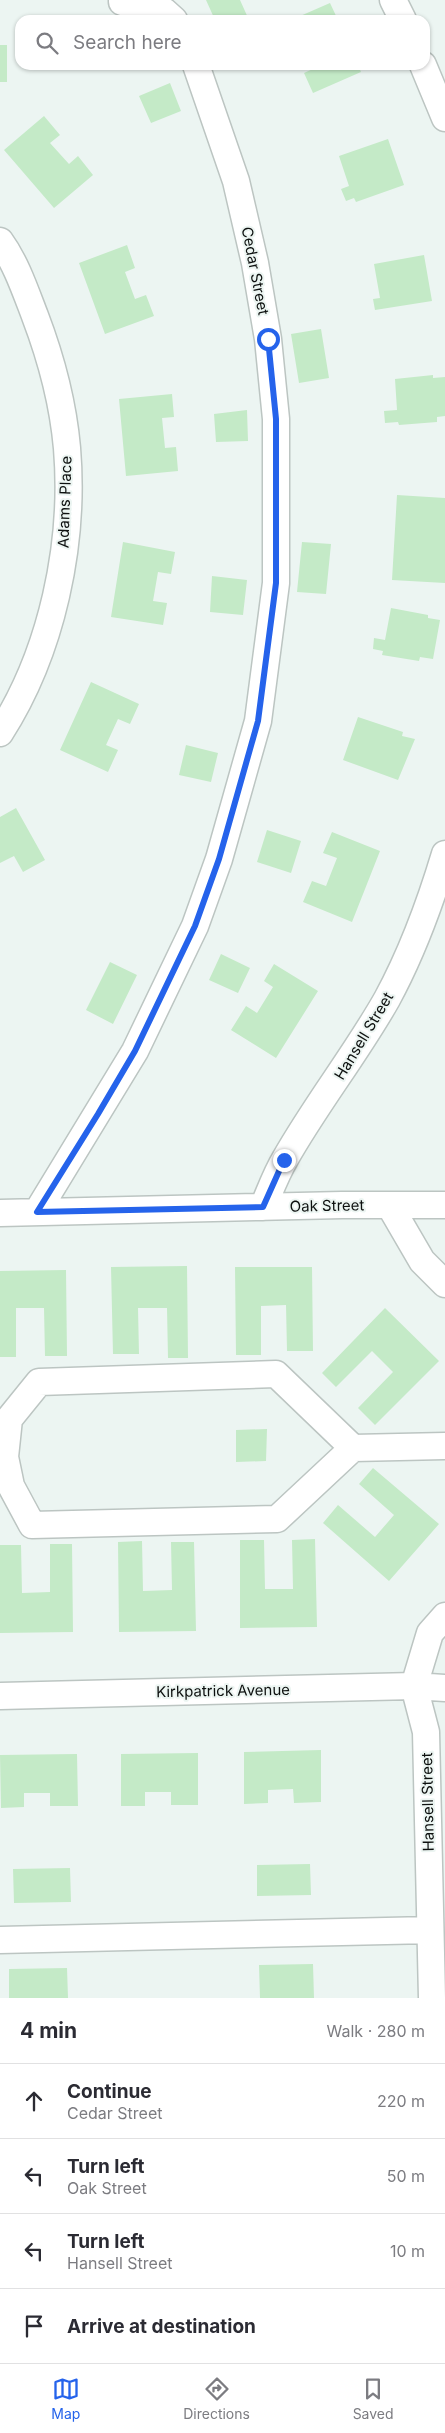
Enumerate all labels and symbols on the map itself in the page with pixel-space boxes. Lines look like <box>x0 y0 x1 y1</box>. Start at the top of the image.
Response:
street label: Cedar Street <box>238 225 273 317</box>
route start <box>257 328 280 351</box>
street label: Adams Place <box>53 456 76 548</box>
street label: Hansell Street <box>330 988 397 1083</box>
route end <box>273 1149 296 1172</box>
street label: Oak Street <box>289 1195 365 1216</box>
street label: Kirkpatrick Avenue <box>156 1680 290 1701</box>
street label: Hansell Street <box>417 1752 438 1852</box>

